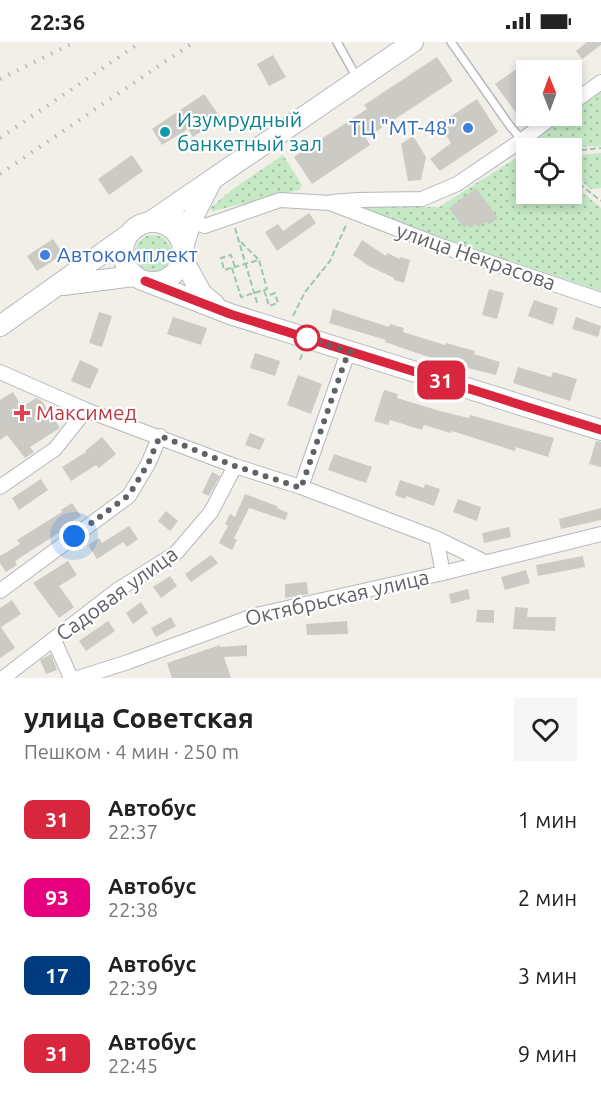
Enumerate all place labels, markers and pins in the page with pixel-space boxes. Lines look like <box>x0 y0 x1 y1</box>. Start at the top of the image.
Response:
place label: Изумрудный банкетный зал <box>177 107 322 155</box>
place label: ТЦ "МТ-48" <box>349 115 456 139</box>
marker: ТЦ "МТ-48" <box>461 121 475 135</box>
marker: Изумрудный банкетный зал <box>158 125 172 139</box>
place label: Автокомплект <box>57 242 199 266</box>
marker: Автокомплект <box>38 248 52 262</box>
unlabelled marker <box>294 325 320 351</box>
place label: Максимед <box>36 400 137 424</box>
marker: Максимед <box>13 404 31 422</box>

